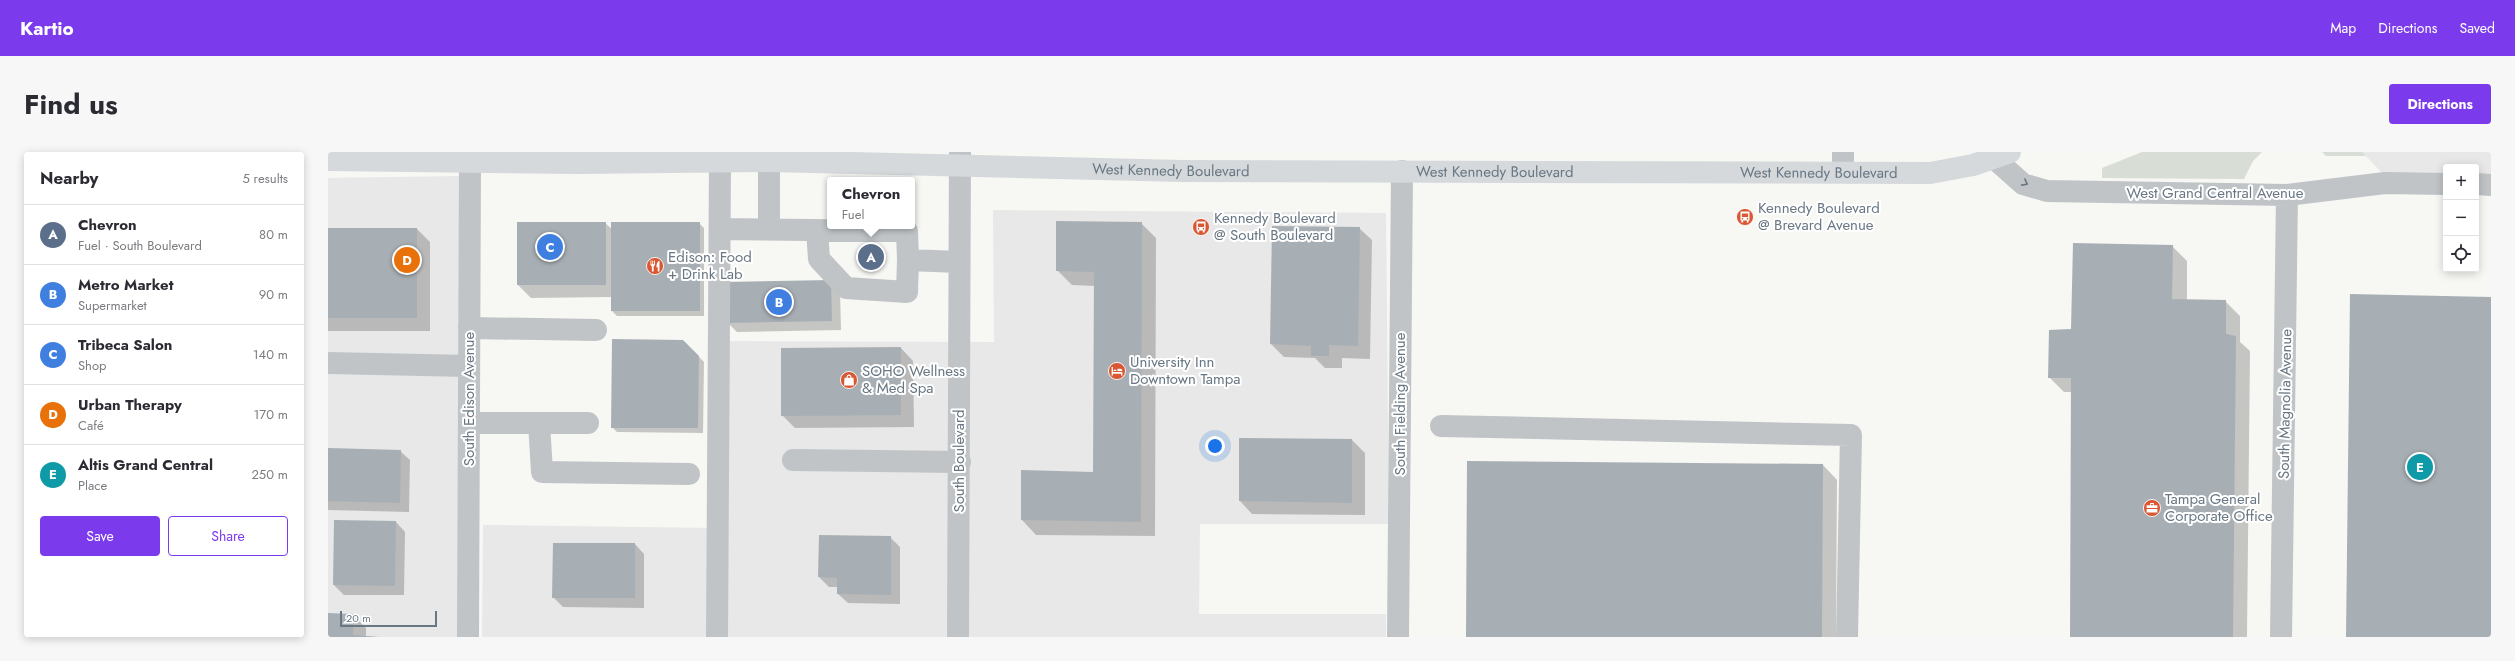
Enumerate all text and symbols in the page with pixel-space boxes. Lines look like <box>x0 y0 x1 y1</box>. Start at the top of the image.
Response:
text: Kartio <box>20 15 74 42</box>
text: Map <box>2330 18 2356 38</box>
text: Directions <box>2378 18 2438 38</box>
text: Saved <box>2460 18 2495 38</box>
text: Find us <box>24 84 118 125</box>
button: Directions <box>2389 84 2491 124</box>
street label: West Kennedy Boulevard <box>1092 158 1250 182</box>
street label: West Kennedy Boulevard <box>1416 161 1574 183</box>
street label: West Kennedy Boulevard <box>1740 161 1898 184</box>
map controls <box>2443 164 2479 272</box>
button: + <box>2443 164 2479 200</box>
text: Nearby <box>40 166 98 190</box>
text: 5 results <box>242 169 288 188</box>
popup <box>827 177 915 229</box>
one-way arrow <box>2021 178 2028 186</box>
street label: West Grand Central Avenue <box>2127 182 2304 204</box>
text: Chevron <box>842 183 900 205</box>
place label: Kennedy Boulevard @ Brevard Avenue <box>1758 197 1880 236</box>
button: − <box>2443 200 2479 236</box>
text: Fuel <box>842 205 864 224</box>
place label: Kennedy Boulevard @ South Boulevard <box>1214 207 1336 246</box>
bus stop icon: Kennedy Boulevard @ Brevard Avenue <box>1735 207 1755 227</box>
text: Chevron <box>78 214 137 236</box>
bus stop icon: Kennedy Boulevard @ South Boulevard <box>1191 217 1211 237</box>
text: A <box>48 225 58 244</box>
text: 80 m <box>259 225 288 244</box>
pin: C <box>537 232 563 262</box>
text: Fuel · South Boulevard <box>78 236 202 255</box>
button: locate <box>2443 236 2479 272</box>
pin: A <box>858 242 884 272</box>
pin: D <box>394 245 420 275</box>
place label: Edison: Food + Drink Lab <box>668 246 752 285</box>
restaurant icon: Edison: Food + Drink Lab <box>645 256 665 276</box>
text: Metro Market <box>78 274 173 296</box>
text: B <box>49 285 57 304</box>
text: 90 m <box>259 285 288 304</box>
pin: B <box>766 287 792 317</box>
text: Supermarket <box>78 296 147 315</box>
street label: South Magnolia Avenue <box>2273 329 2297 479</box>
street label: South Edison Avenue <box>458 332 480 466</box>
street label: South Fielding Avenue <box>1389 332 1411 475</box>
text: Tribeca Salon <box>78 334 172 356</box>
text: C <box>48 345 58 364</box>
text: 140 m <box>253 345 288 364</box>
place label: University Inn Downtown Tampa <box>1130 351 1241 390</box>
text: Shop <box>78 356 106 375</box>
place label: SOHO Wellness & Med Spa <box>862 360 965 399</box>
hotel icon: University Inn Downtown Tampa <box>1107 361 1127 381</box>
shop icon: SOHO Wellness & Med Spa <box>839 370 859 390</box>
text: Urban Therapy <box>78 394 182 416</box>
text: D <box>48 405 58 424</box>
text: 170 m <box>253 405 288 424</box>
street label: South Boulevard <box>948 409 970 513</box>
text: Café <box>78 416 104 435</box>
your location <box>1205 436 1225 456</box>
pin: E <box>2407 452 2433 482</box>
text: Altis Grand Central <box>78 454 213 476</box>
text: E <box>49 465 57 484</box>
text: 250 m <box>251 465 288 484</box>
text: Place <box>78 476 107 495</box>
place label: Tampa General Corporate Office <box>2165 488 2273 527</box>
office icon: Tampa General Corporate Office <box>2142 498 2162 518</box>
button: Save <box>40 516 160 556</box>
button: Share <box>168 516 288 556</box>
scale bar <box>340 609 437 628</box>
text: 20 m <box>346 610 371 626</box>

